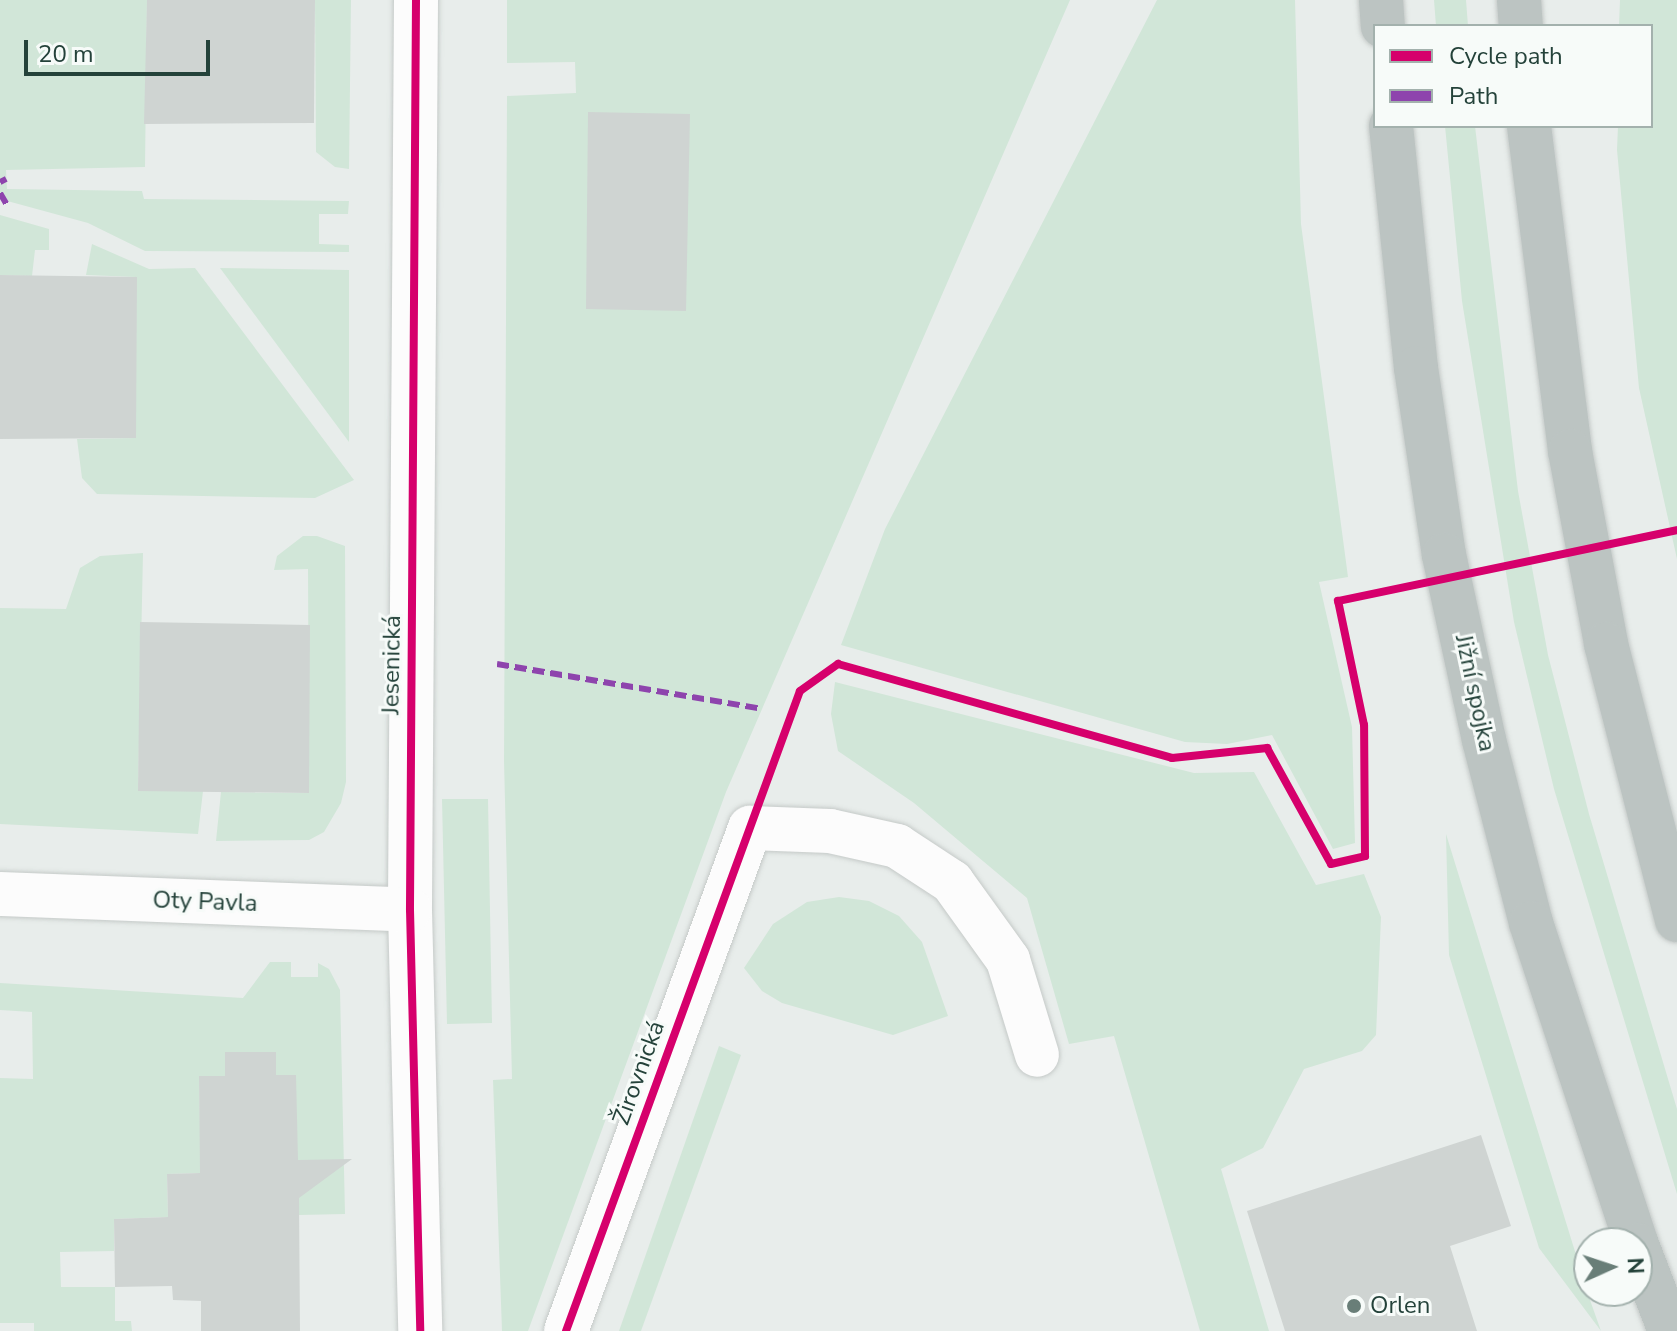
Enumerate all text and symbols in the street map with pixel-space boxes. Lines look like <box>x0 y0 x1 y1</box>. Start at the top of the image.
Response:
scale bar <box>28 24 214 74</box>
legend <box>1373 24 1653 128</box>
text: 20 m <box>38 38 94 70</box>
text: Cycle path <box>1449 40 1563 72</box>
text: Path <box>1449 80 1498 112</box>
street label: Jesenická <box>377 615 407 715</box>
street label: Jižní spojka <box>1449 632 1501 754</box>
street label: Oty Pavla <box>152 886 258 918</box>
street label: Žirovnická <box>607 1017 671 1129</box>
north arrow <box>1573 1227 1653 1307</box>
text: N <box>1620 1257 1650 1275</box>
place label: Orlen <box>1370 1292 1430 1320</box>
marker: Orlen <box>1345 1297 1363 1315</box>

